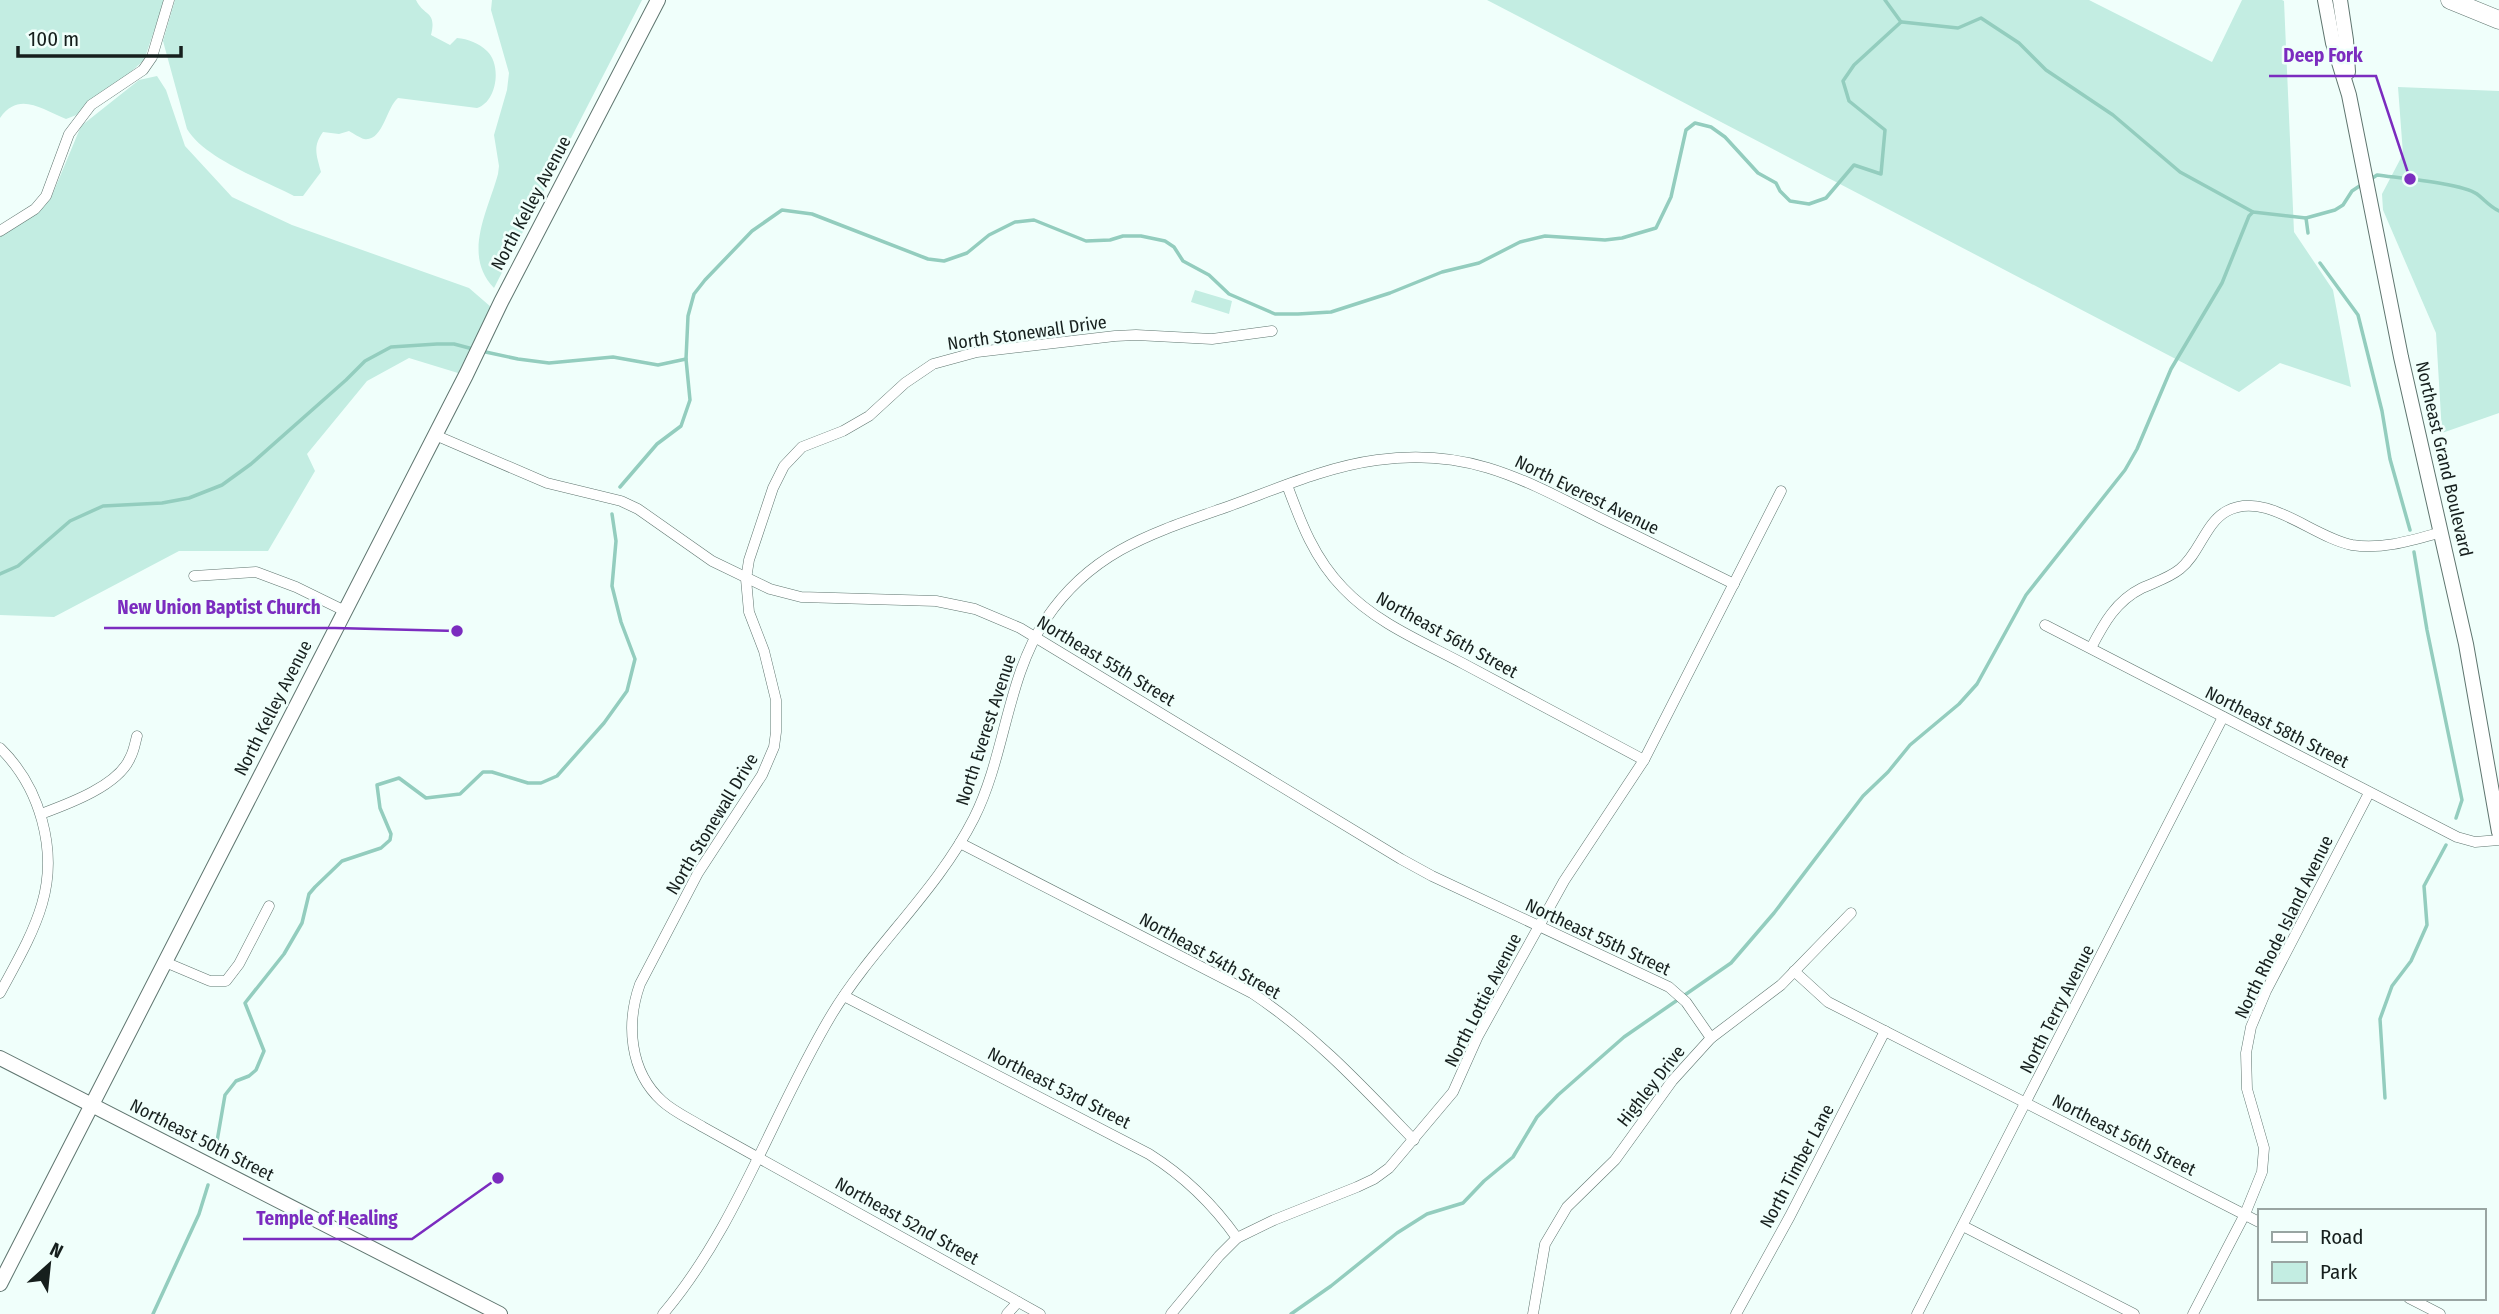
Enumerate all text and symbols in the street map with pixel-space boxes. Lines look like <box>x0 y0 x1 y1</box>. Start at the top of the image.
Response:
scale bar <box>18 14 180 58</box>
text: 100 m <box>28 26 79 52</box>
callout: Deep Fork <box>2269 36 2376 76</box>
text: Deep Fork <box>2283 44 2363 67</box>
street label: North Kelley Avenue <box>486 132 576 274</box>
street label: North Stonewall Drive <box>946 311 1108 355</box>
street label: Northeast Grand Boulevard <box>2411 359 2477 559</box>
street label: North Everest Avenue <box>1511 451 1663 540</box>
street label: Northeast 56th Street <box>1372 587 1522 683</box>
callout: New Union Baptist Church <box>104 588 335 628</box>
text: New Union Baptist Church <box>117 596 321 619</box>
street label: Northeast 55th Street <box>1033 611 1179 711</box>
street label: North Kelley Avenue <box>229 637 317 779</box>
street label: North Everest Avenue <box>951 651 1021 808</box>
street label: Northeast 58th Street <box>2201 681 2353 773</box>
street label: North Stonewall Drive <box>661 749 763 899</box>
street label: North Rhode Island Avenue <box>2230 832 2338 1022</box>
street label: Northeast 55th Street <box>1522 894 1674 980</box>
street label: Northeast 54th Street <box>1136 908 1285 1004</box>
street label: North Lottie Avenue <box>1440 929 1526 1070</box>
street label: North Terry Avenue <box>2015 941 2099 1077</box>
street label: Highley Drive <box>1612 1041 1690 1131</box>
street label: Northeast 53rd Street <box>984 1042 1134 1134</box>
street label: Northeast 56th Street <box>2048 1089 2200 1181</box>
street label: Northeast 50th Street <box>126 1094 278 1186</box>
street label: North Timber Lane <box>1755 1100 1839 1232</box>
street label: Northeast 52nd Street <box>831 1172 983 1270</box>
callout: Temple of Healing <box>243 1199 412 1239</box>
text: Temple of Healing <box>256 1207 398 1230</box>
legend <box>2258 1209 2485 1300</box>
text: Road <box>2320 1224 2364 1250</box>
north arrow <box>14 1230 84 1300</box>
text: N <box>46 1237 67 1263</box>
text: Park <box>2320 1259 2358 1285</box>

